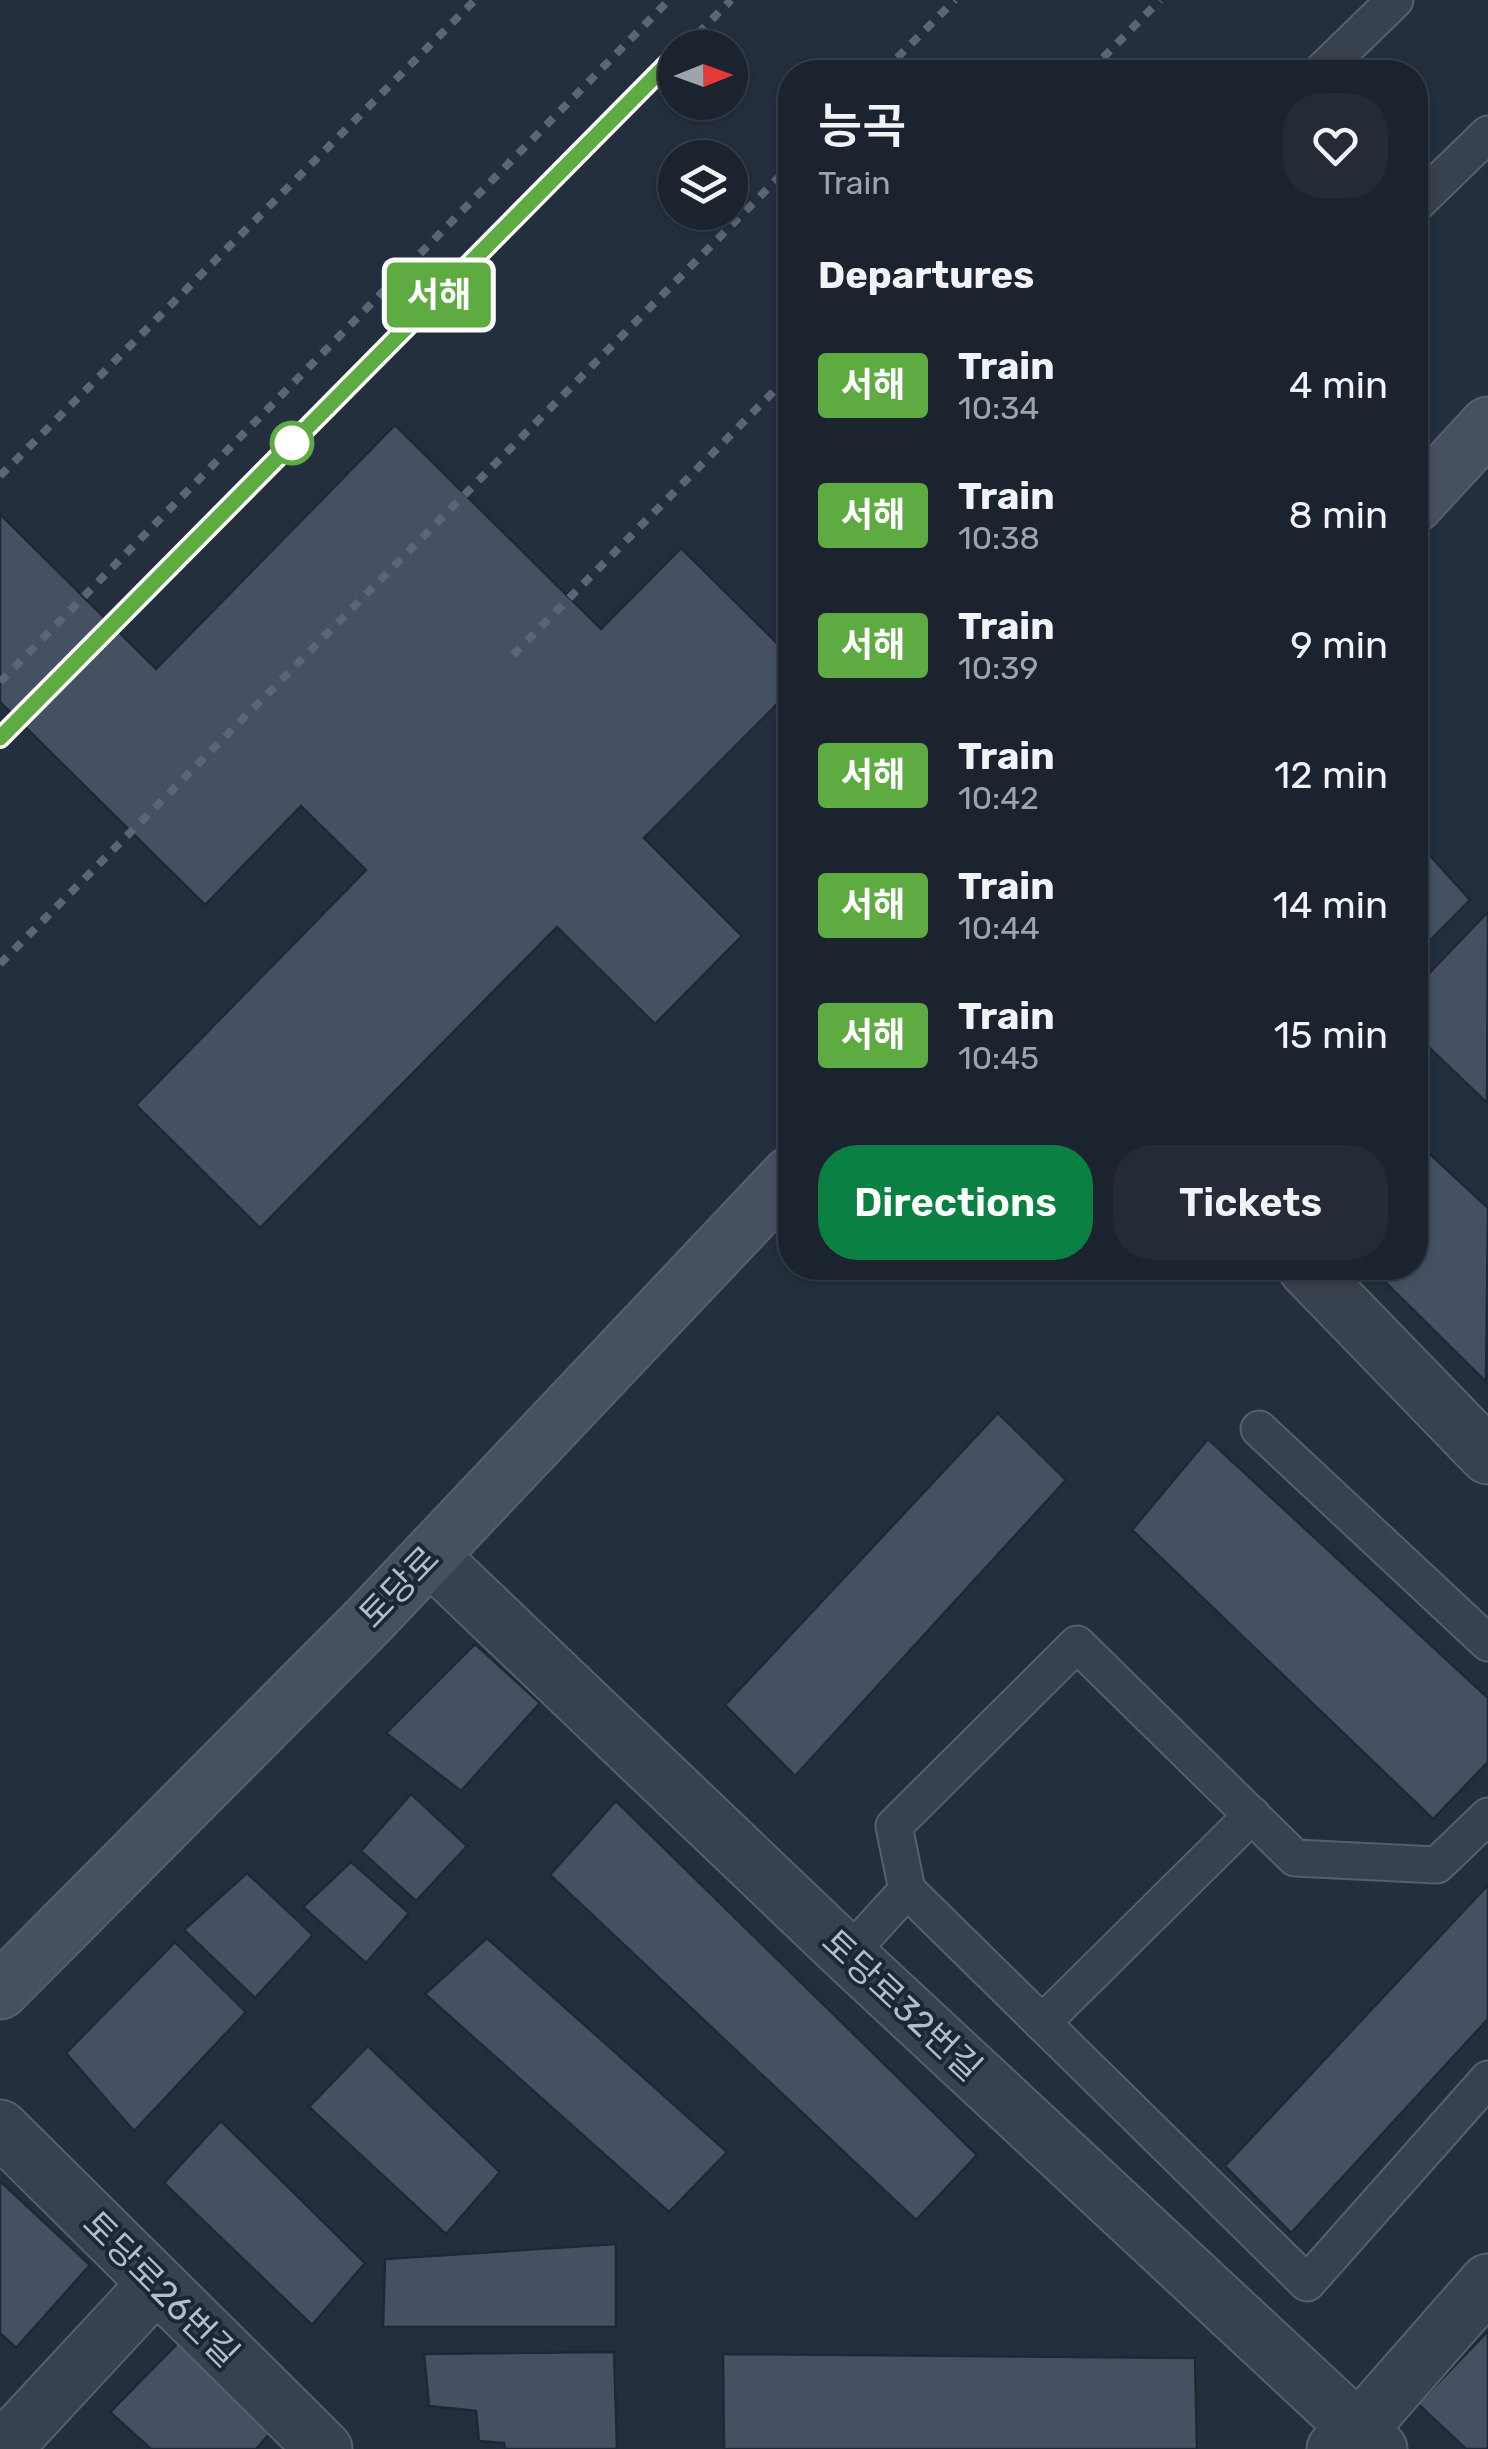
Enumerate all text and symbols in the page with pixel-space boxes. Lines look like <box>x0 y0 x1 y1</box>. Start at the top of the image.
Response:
north arrow <box>658 30 748 120</box>
map controls <box>658 30 748 230</box>
button: heart <box>1283 93 1388 198</box>
text: 능곡 <box>818 98 906 155</box>
button: layers <box>658 140 748 230</box>
text: Train <box>818 164 891 202</box>
text: Departures <box>818 252 1034 298</box>
line badge: 서해 <box>394 262 484 328</box>
text: 서해 <box>407 274 471 316</box>
text: Train <box>958 343 1055 389</box>
text: 4 min <box>1289 362 1388 408</box>
text: 서해 <box>841 364 905 406</box>
text: 10:34 <box>958 389 1039 427</box>
unlabelled marker <box>271 422 313 464</box>
text: Train <box>958 473 1055 519</box>
text: 8 min <box>1289 492 1388 538</box>
text: 서해 <box>841 494 905 536</box>
text: 10:38 <box>958 519 1040 557</box>
text: Train <box>958 603 1055 649</box>
text: 9 min <box>1290 622 1388 668</box>
text: 서해 <box>841 624 905 666</box>
text: 10:39 <box>958 649 1038 687</box>
text: Train <box>958 733 1055 779</box>
text: 12 min <box>1274 752 1388 798</box>
text: 서해 <box>841 754 905 796</box>
text: 10:42 <box>958 779 1039 817</box>
text: Train <box>958 863 1055 909</box>
text: 14 min <box>1273 882 1388 928</box>
text: 서해 <box>841 884 905 926</box>
text: 10:44 <box>958 909 1040 947</box>
text: Train <box>958 993 1055 1039</box>
text: 15 min <box>1274 1012 1388 1058</box>
text: 서해 <box>841 1014 905 1056</box>
text: 10:45 <box>958 1039 1039 1077</box>
button: Directions <box>818 1145 1093 1260</box>
button: Tickets <box>1113 1145 1388 1260</box>
street label: 토당로 <box>350 1538 448 1636</box>
street label: 토당로32번길 <box>814 1921 990 2089</box>
street label: 토당로26번길 <box>75 2203 247 2375</box>

